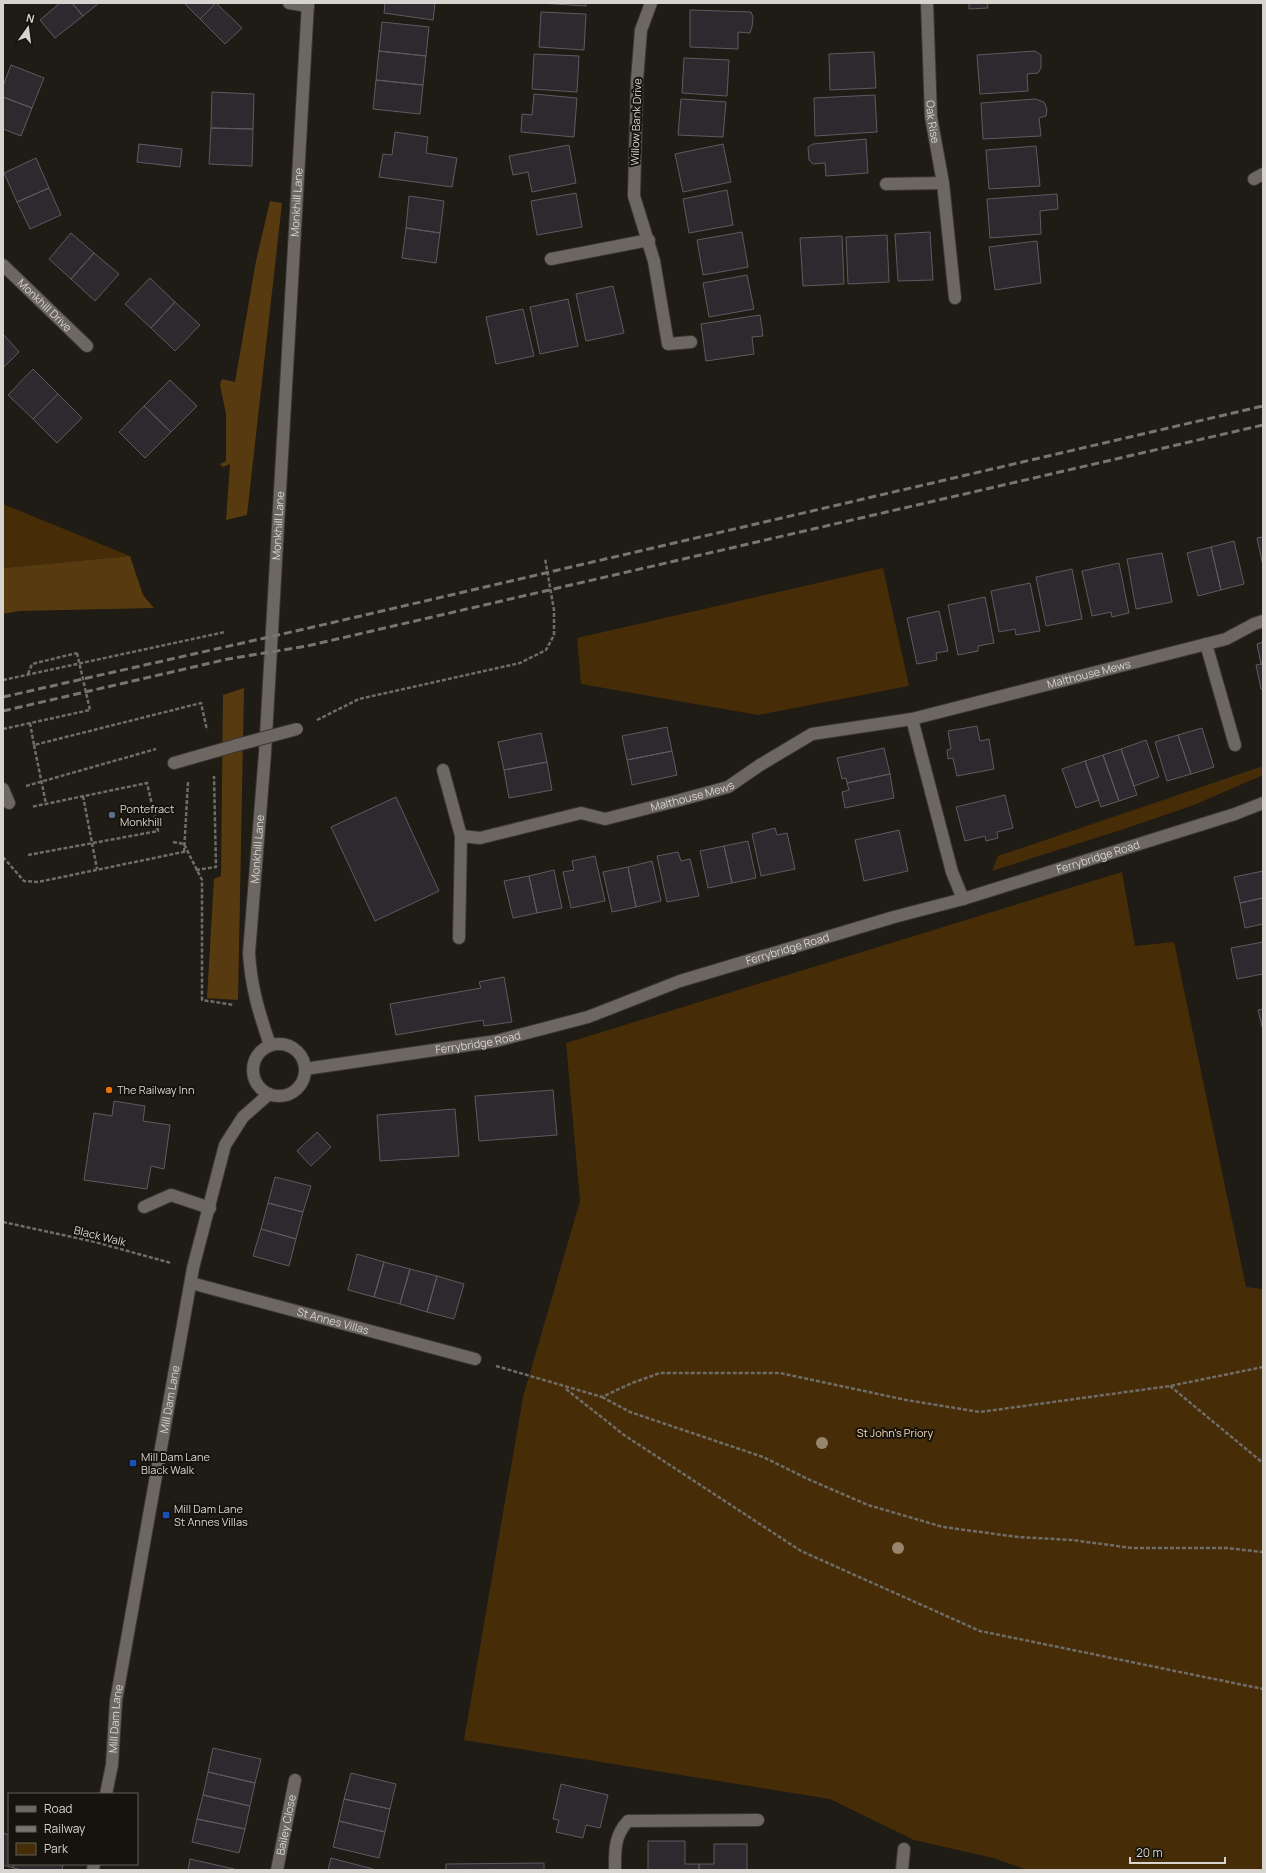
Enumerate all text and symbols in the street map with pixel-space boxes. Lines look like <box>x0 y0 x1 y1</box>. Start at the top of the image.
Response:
north arrow <box>8 8 48 48</box>
text: N <box>25 10 36 26</box>
street label: Willow Bank Drive <box>626 77 645 166</box>
street label: Oak Rise <box>923 100 944 145</box>
street label: Monkhill Lane <box>287 167 306 237</box>
street label: Monkhill Drive <box>15 275 76 335</box>
street label: Monkhill Lane <box>268 490 287 561</box>
street label: Malthouse Mews <box>1045 656 1132 691</box>
street label: Malthouse Mews <box>649 777 737 814</box>
place label: Pontefract Monkhill <box>120 801 175 829</box>
marker: Pontefract Monkhill <box>107 810 117 820</box>
street label: Monkhill Lane <box>247 813 267 884</box>
street label: Ferrybridge Road <box>1054 836 1141 876</box>
street label: Ferrybridge Road <box>744 929 831 968</box>
street label: Ferrybridge Road <box>434 1027 522 1057</box>
place label: The Railway Inn <box>117 1082 194 1097</box>
marker: The Railway Inn <box>104 1085 114 1095</box>
street label: Black Walk <box>73 1222 128 1249</box>
street label: St Annes Villas <box>295 1304 371 1337</box>
street label: Mill Dam Lane <box>156 1364 183 1435</box>
park label: St John's Priory <box>857 1425 933 1440</box>
place label: Mill Dam Lane Black Walk <box>141 1449 210 1477</box>
marker: Mill Dam Lane Black Walk <box>128 1458 138 1468</box>
place label: Mill Dam Lane St Annes Villas <box>174 1501 248 1529</box>
marker: Mill Dam Lane St Annes Villas <box>161 1510 171 1520</box>
street label: Mill Dam Lane <box>105 1683 126 1754</box>
legend <box>8 1793 138 1865</box>
street label: Bailey Close <box>272 1793 299 1856</box>
text: Road <box>44 1800 72 1817</box>
text: Railway <box>44 1820 86 1837</box>
scale bar <box>1130 1839 1225 1865</box>
text: Park <box>44 1840 69 1857</box>
text: 20 m <box>1136 1844 1163 1861</box>

